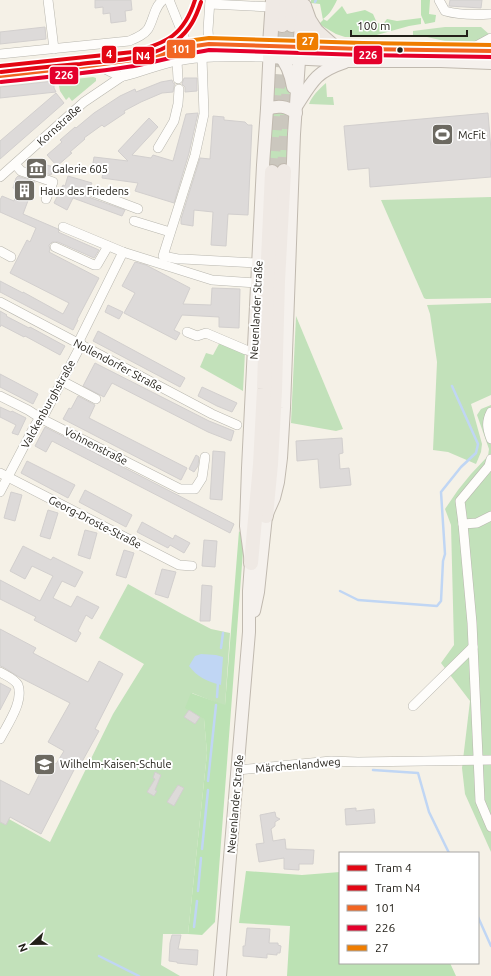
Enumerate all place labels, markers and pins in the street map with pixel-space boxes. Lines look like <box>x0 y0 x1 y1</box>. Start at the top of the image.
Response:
unlabelled marker <box>395 45 405 55</box>
sports icon: McFit <box>430 122 456 148</box>
place label: McFit <box>458 129 486 141</box>
museum icon: Galerie 605 <box>24 156 50 182</box>
place label: Galerie 605 <box>52 163 108 175</box>
building icon: Haus des Friedens <box>12 178 38 204</box>
place label: Haus des Friedens <box>40 185 129 197</box>
school or university icon: Wilhelm-Kaisen-Schule <box>31 751 57 777</box>
place label: Wilhelm-Kaisen-Schule <box>60 758 172 770</box>

